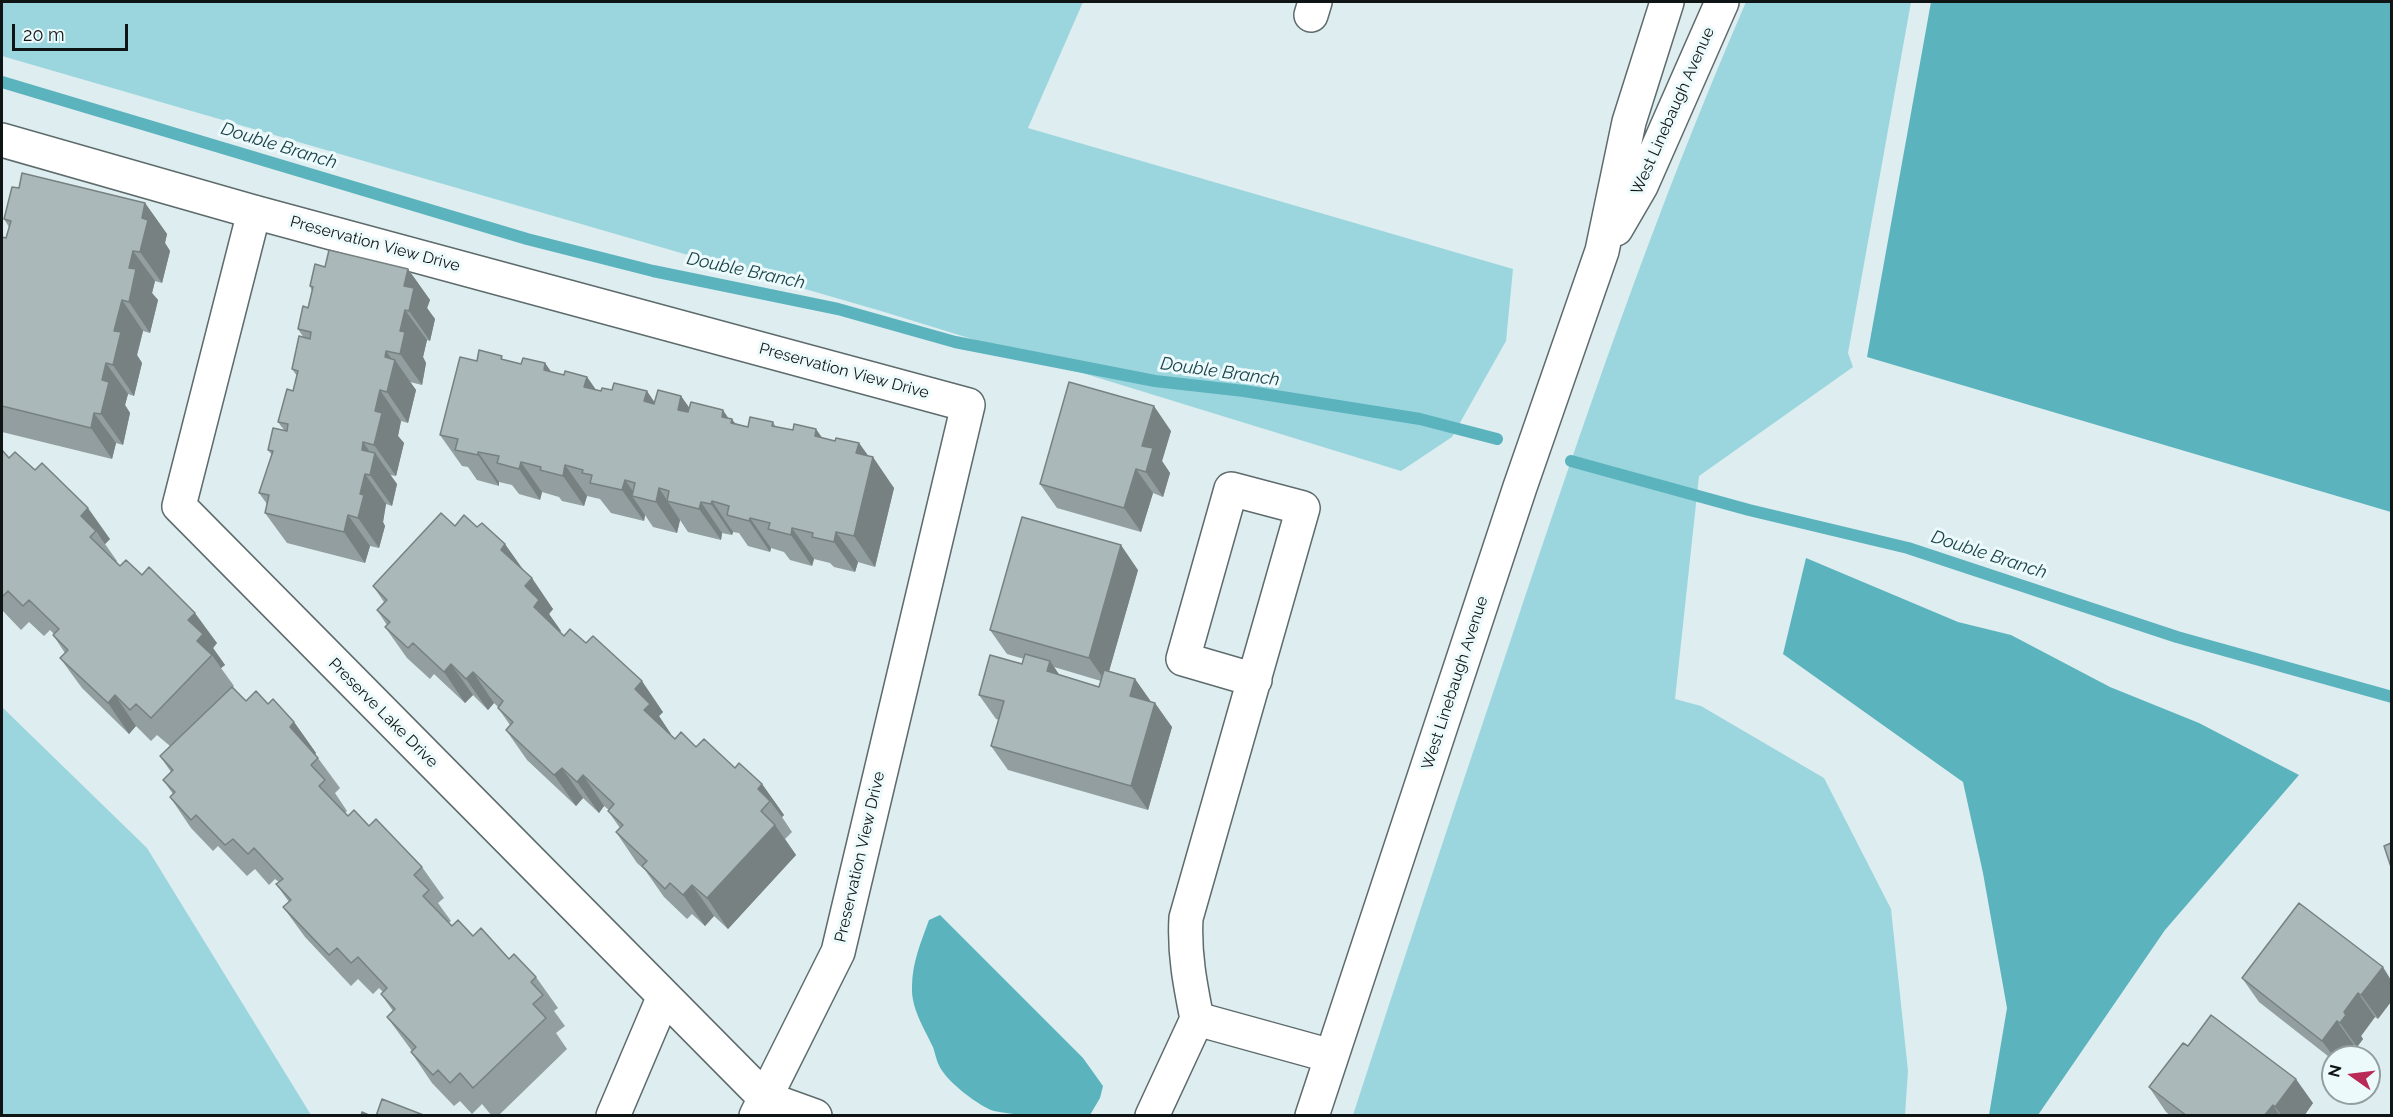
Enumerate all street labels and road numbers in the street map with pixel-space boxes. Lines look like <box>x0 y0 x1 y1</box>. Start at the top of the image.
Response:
street label: West Linebaugh Avenue <box>1627 24 1719 198</box>
street label: Preservation View Drive <box>288 212 462 276</box>
street label: Preservation View Drive <box>757 339 931 403</box>
street label: West Linebaugh Avenue <box>1418 594 1492 772</box>
street label: Preserve Lake Drive <box>324 654 442 772</box>
street label: Preservation View Drive <box>831 770 889 944</box>

